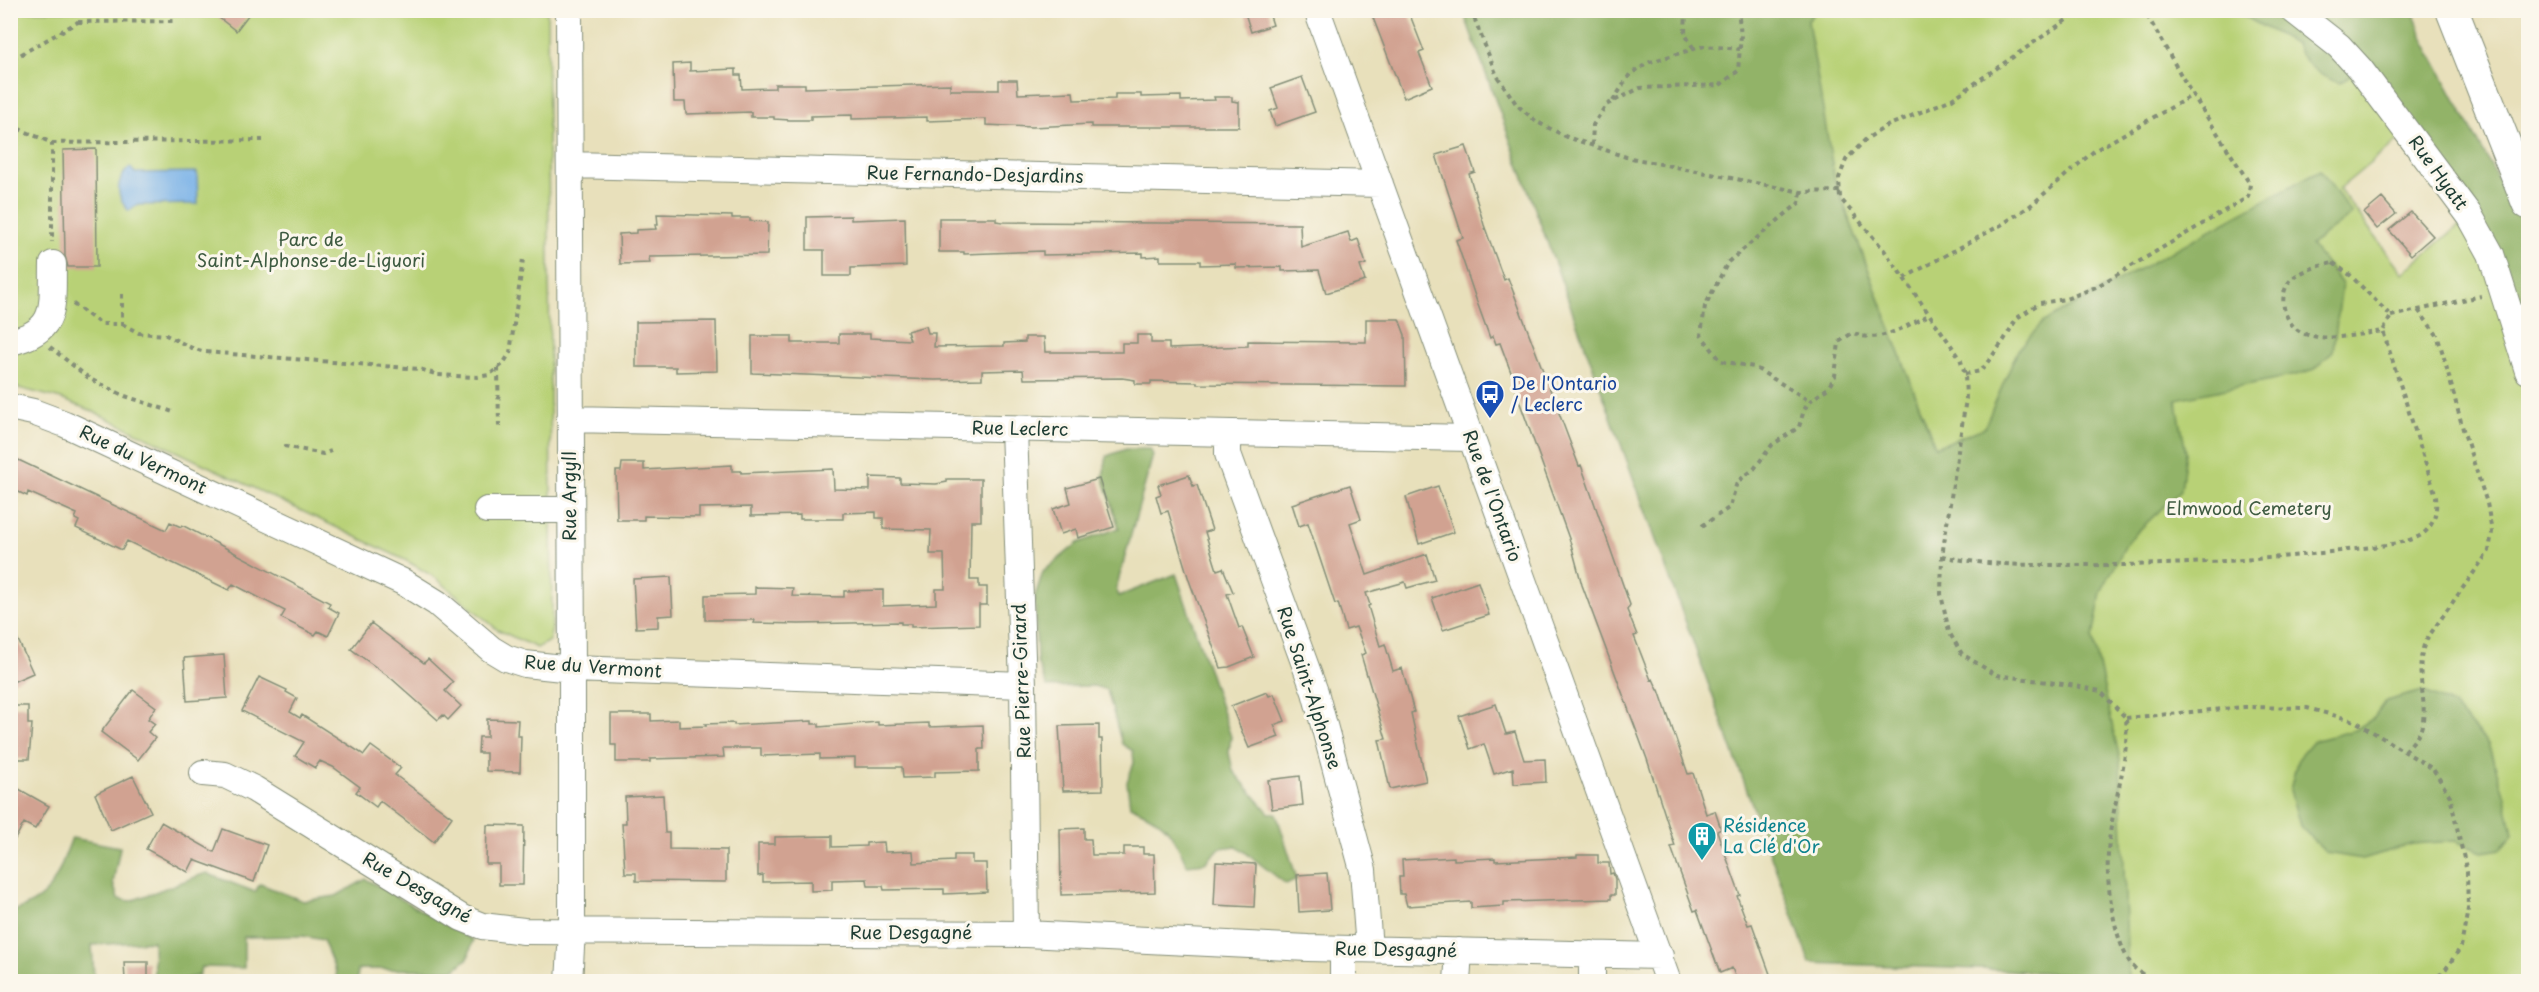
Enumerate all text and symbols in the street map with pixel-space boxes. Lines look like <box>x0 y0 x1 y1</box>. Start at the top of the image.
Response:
street label: Rue Hyatt <box>2403 129 2476 215</box>
street label: Rue Fernando-Desjardins <box>866 158 1084 189</box>
park label: Parc de Saint-Alphonse-de-Liguori <box>197 225 425 273</box>
place label: De l'Ontario / Leclerc <box>1511 369 1617 417</box>
bus stop icon: De l'Ontario / Leclerc <box>1474 378 1506 420</box>
street label: Rue Leclerc <box>971 413 1069 442</box>
street label: Rue du Vermont <box>75 417 212 500</box>
street label: Rue de l'Ontario <box>1457 426 1530 565</box>
street label: Rue Argyll <box>555 451 582 541</box>
park label: Elmwood Cemetery <box>2166 494 2332 521</box>
street label: Rue Pierre-Girard <box>1004 603 1037 759</box>
street label: Rue Saint-Alphonse <box>1271 603 1350 773</box>
street label: Rue du Vermont <box>523 647 663 684</box>
place label: Résidence La Clé d'Or <box>1723 811 1821 859</box>
building icon: Résidence La Clé d'Or <box>1686 820 1718 862</box>
street label: Rue Desgagné <box>358 844 478 929</box>
street label: Rue Desgagné <box>850 918 972 945</box>
street label: Rue Desgagné <box>1334 934 1458 963</box>

